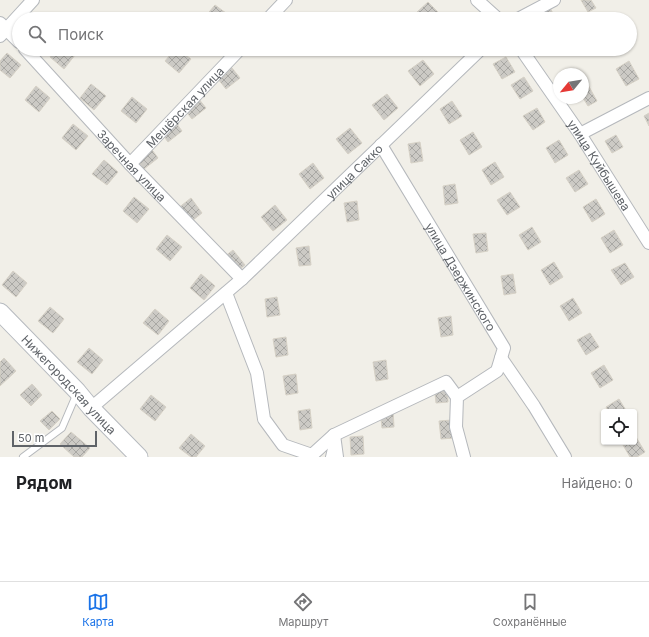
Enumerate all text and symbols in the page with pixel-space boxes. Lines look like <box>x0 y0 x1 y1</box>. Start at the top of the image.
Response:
search box <box>12 12 637 56</box>
icon: search <box>26 23 48 45</box>
text: Поиск <box>58 25 104 44</box>
street label: Мещёрская улица <box>142 63 227 151</box>
north arrow <box>553 68 589 104</box>
street label: улица Куйбышева <box>565 116 634 213</box>
street label: Заречная улица <box>94 126 170 204</box>
street label: улица Сакко <box>322 141 385 202</box>
street label: улица Дзержинского <box>422 220 499 334</box>
street label: Нижегородская улица <box>19 331 120 437</box>
map controls <box>601 409 637 445</box>
button: locate <box>601 409 637 445</box>
scale bar <box>12 429 97 448</box>
text: 50 m <box>18 431 44 445</box>
text: Рядом <box>16 473 72 493</box>
text: Найдено: 0 <box>562 475 633 491</box>
tab: Карта <box>82 591 114 629</box>
tab: Маршрут <box>278 591 328 629</box>
tab: Сохранённые <box>493 591 567 629</box>

